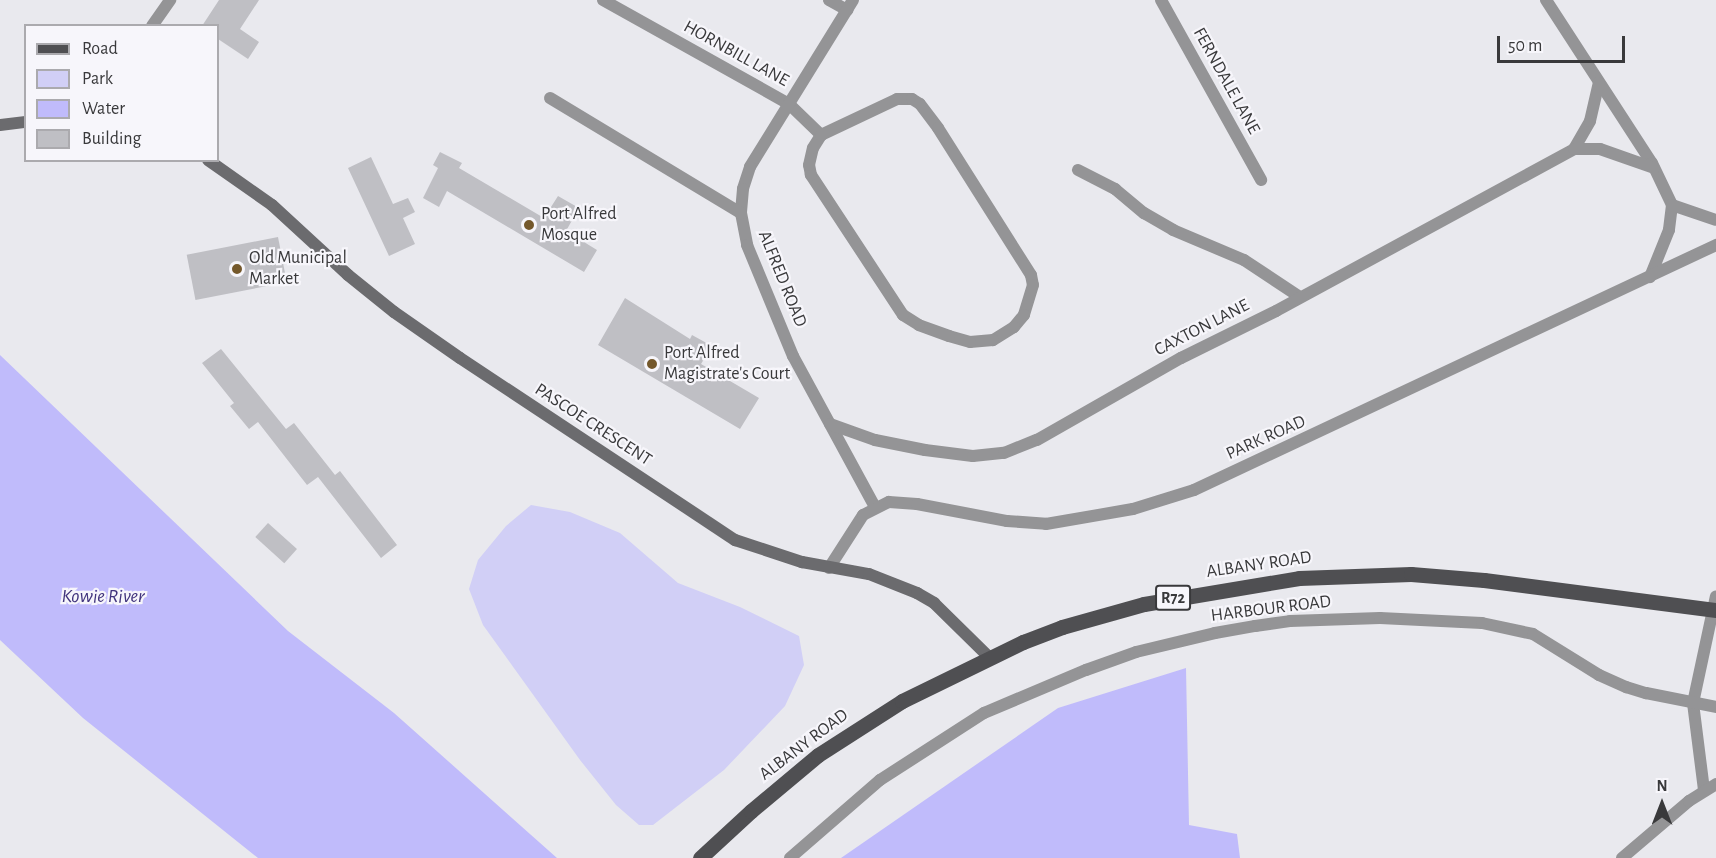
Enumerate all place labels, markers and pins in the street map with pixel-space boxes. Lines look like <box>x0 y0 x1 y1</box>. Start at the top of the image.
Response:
place label: Port Alfred Mosque <box>541 204 617 246</box>
marker: Port Alfred Mosque <box>522 218 536 232</box>
place label: Old Municipal Market <box>249 248 347 290</box>
marker: Old Municipal Market <box>230 262 244 276</box>
place label: Port Alfred Magistrate's Court <box>664 343 790 386</box>
marker: Port Alfred Magistrate's Court <box>645 357 659 371</box>

